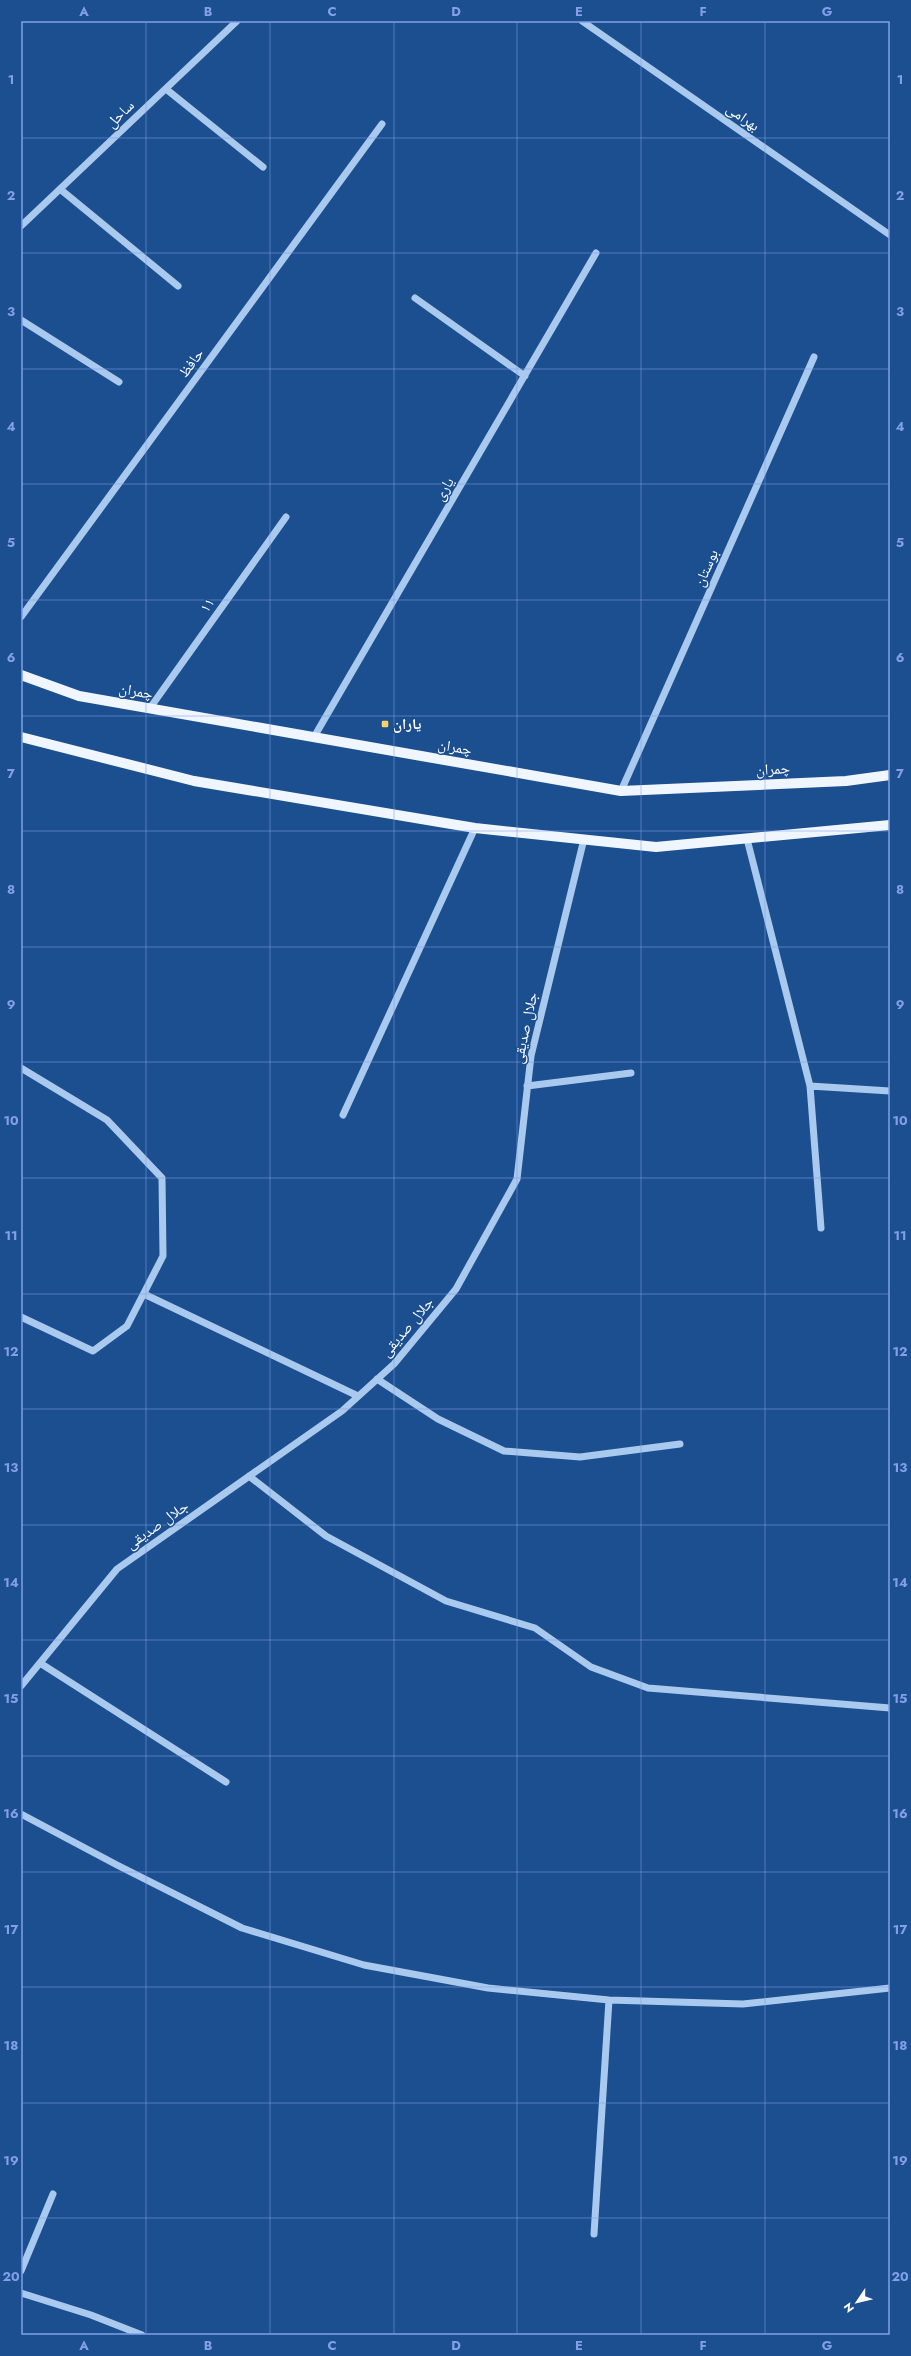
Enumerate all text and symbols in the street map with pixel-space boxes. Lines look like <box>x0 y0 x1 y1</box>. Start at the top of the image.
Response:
text: A <box>78 2 89 21</box>
text: B <box>204 2 213 21</box>
text: C <box>327 2 337 21</box>
text: D <box>451 2 461 21</box>
text: E <box>575 2 583 21</box>
text: F <box>699 2 707 21</box>
text: G <box>822 2 833 21</box>
text: 1 <box>8 70 14 89</box>
text: 1 <box>897 70 903 89</box>
street label: ساحل <box>101 95 139 133</box>
street label: بهرامی <box>722 97 764 137</box>
text: 2 <box>7 186 15 205</box>
text: 2 <box>896 186 904 205</box>
text: 3 <box>7 302 15 321</box>
text: 3 <box>896 302 904 321</box>
street label: حافظ <box>173 344 209 382</box>
text: 4 <box>6 417 16 436</box>
text: 4 <box>895 417 905 436</box>
street label: یاری <box>428 473 460 505</box>
text: 5 <box>7 533 15 552</box>
text: 5 <box>896 533 904 552</box>
street label: بوستان <box>688 546 724 590</box>
street label: ۱۱ <box>194 593 220 617</box>
text: 6 <box>7 648 16 667</box>
text: 6 <box>896 648 905 667</box>
street label: چمران <box>117 677 155 705</box>
place label: یاران <box>393 713 421 735</box>
marker: یاران <box>380 719 390 729</box>
street label: چمران <box>436 733 474 761</box>
street label: چمران <box>755 757 791 781</box>
text: 7 <box>7 764 15 783</box>
text: 7 <box>896 764 904 783</box>
text: 8 <box>7 880 15 899</box>
text: 8 <box>896 880 904 899</box>
street label: جلال صدیقی <box>507 990 543 1066</box>
text: 9 <box>7 995 16 1014</box>
text: 9 <box>896 995 905 1014</box>
text: 10 <box>3 1111 19 1130</box>
text: 10 <box>892 1111 908 1130</box>
text: 11 <box>4 1226 18 1245</box>
text: 11 <box>893 1226 907 1245</box>
street label: جلال صدیقی <box>375 1292 439 1362</box>
text: 12 <box>3 1342 19 1361</box>
text: 12 <box>892 1342 908 1361</box>
text: 13 <box>4 1458 18 1477</box>
text: 13 <box>893 1458 907 1477</box>
street label: جلال صدیقی <box>121 1495 193 1555</box>
text: 14 <box>3 1573 19 1592</box>
text: 14 <box>892 1573 908 1592</box>
text: 15 <box>3 1689 19 1708</box>
text: 15 <box>892 1689 908 1708</box>
text: 16 <box>3 1804 19 1823</box>
text: 16 <box>892 1804 908 1823</box>
text: 17 <box>4 1920 18 1939</box>
text: 17 <box>893 1920 907 1939</box>
text: 18 <box>4 2036 18 2055</box>
text: 18 <box>893 2036 907 2055</box>
text: 19 <box>3 2151 19 2170</box>
text: 19 <box>892 2151 908 2170</box>
text: 20 <box>2 2267 20 2286</box>
text: 20 <box>891 2267 909 2286</box>
north arrow <box>837 2282 877 2322</box>
text: N <box>840 2300 858 2316</box>
text: A <box>78 2336 89 2355</box>
text: B <box>204 2336 213 2355</box>
text: C <box>327 2336 337 2355</box>
text: D <box>451 2336 461 2355</box>
text: E <box>575 2336 583 2355</box>
text: F <box>699 2336 707 2355</box>
text: G <box>822 2336 833 2355</box>

